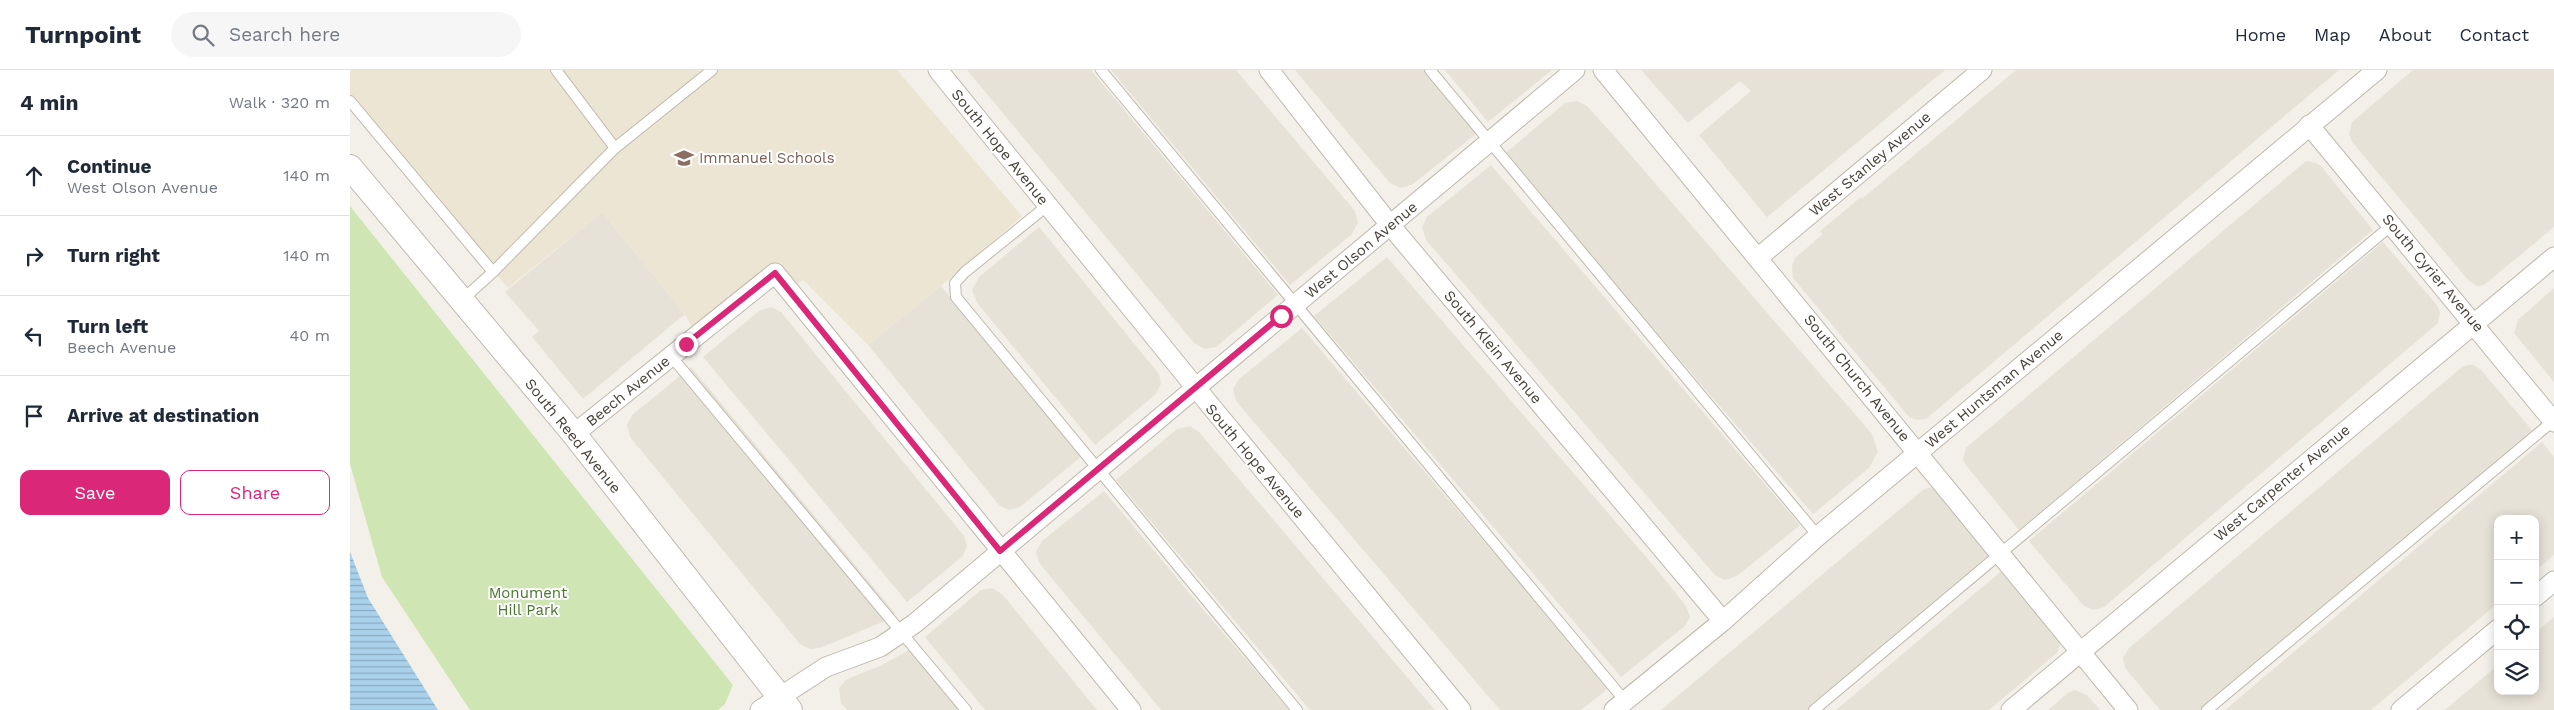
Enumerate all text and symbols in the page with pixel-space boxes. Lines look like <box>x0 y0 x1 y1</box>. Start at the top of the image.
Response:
search box <box>171 12 521 57</box>
text: Turnpoint <box>25 21 141 49</box>
icon: search <box>189 21 217 49</box>
text: Search here <box>229 23 340 46</box>
text: Home <box>2235 24 2286 45</box>
text: Map <box>2314 24 2351 45</box>
text: About <box>2379 24 2431 45</box>
text: Contact <box>2459 24 2529 45</box>
street label: South Hope Avenue <box>948 85 1052 209</box>
text: 4 min <box>20 90 78 115</box>
text: Walk · 320 m <box>229 93 330 112</box>
street label: West Stanley Avenue <box>1805 108 1935 220</box>
school or university icon: Immanuel Schools <box>673 147 695 169</box>
place label: Immanuel Schools <box>699 149 835 167</box>
text: Continue <box>67 155 151 178</box>
icon: ahead <box>20 162 48 190</box>
text: 140 m <box>283 166 330 185</box>
text: West Olson Avenue <box>67 178 218 197</box>
street label: West Olson Avenue <box>1301 198 1421 302</box>
street label: South Cyrier Avenue <box>2378 210 2488 336</box>
icon: right <box>20 242 48 270</box>
text: Turn right <box>67 244 160 267</box>
text: 140 m <box>283 246 330 265</box>
street label: South Klein Avenue <box>1440 287 1546 407</box>
route start <box>1270 305 1293 328</box>
street label: South Church Avenue <box>1800 311 1914 445</box>
text: Turn left <box>67 315 148 338</box>
icon: left <box>20 322 48 350</box>
text: 40 m <box>290 326 330 345</box>
street label: West Huntsman Avenue <box>1921 326 2067 452</box>
route end <box>675 333 698 356</box>
text: Beech Avenue <box>67 338 176 357</box>
street label: Beech Avenue <box>583 352 673 430</box>
street label: South Reed Avenue <box>521 375 625 497</box>
street label: South Hope Avenue <box>1202 400 1308 522</box>
icon: arrive <box>20 402 48 430</box>
text: Arrive at destination <box>67 404 259 427</box>
street label: West Carpenter Avenue <box>2210 421 2354 545</box>
button: Save <box>20 470 170 515</box>
button: Share <box>180 470 330 515</box>
map controls <box>2494 515 2539 695</box>
button: + <box>2494 515 2539 560</box>
button: − <box>2494 560 2539 605</box>
park label: Monument Hill Park <box>489 584 568 619</box>
button: locate <box>2494 605 2539 650</box>
button: layers <box>2494 650 2539 695</box>

